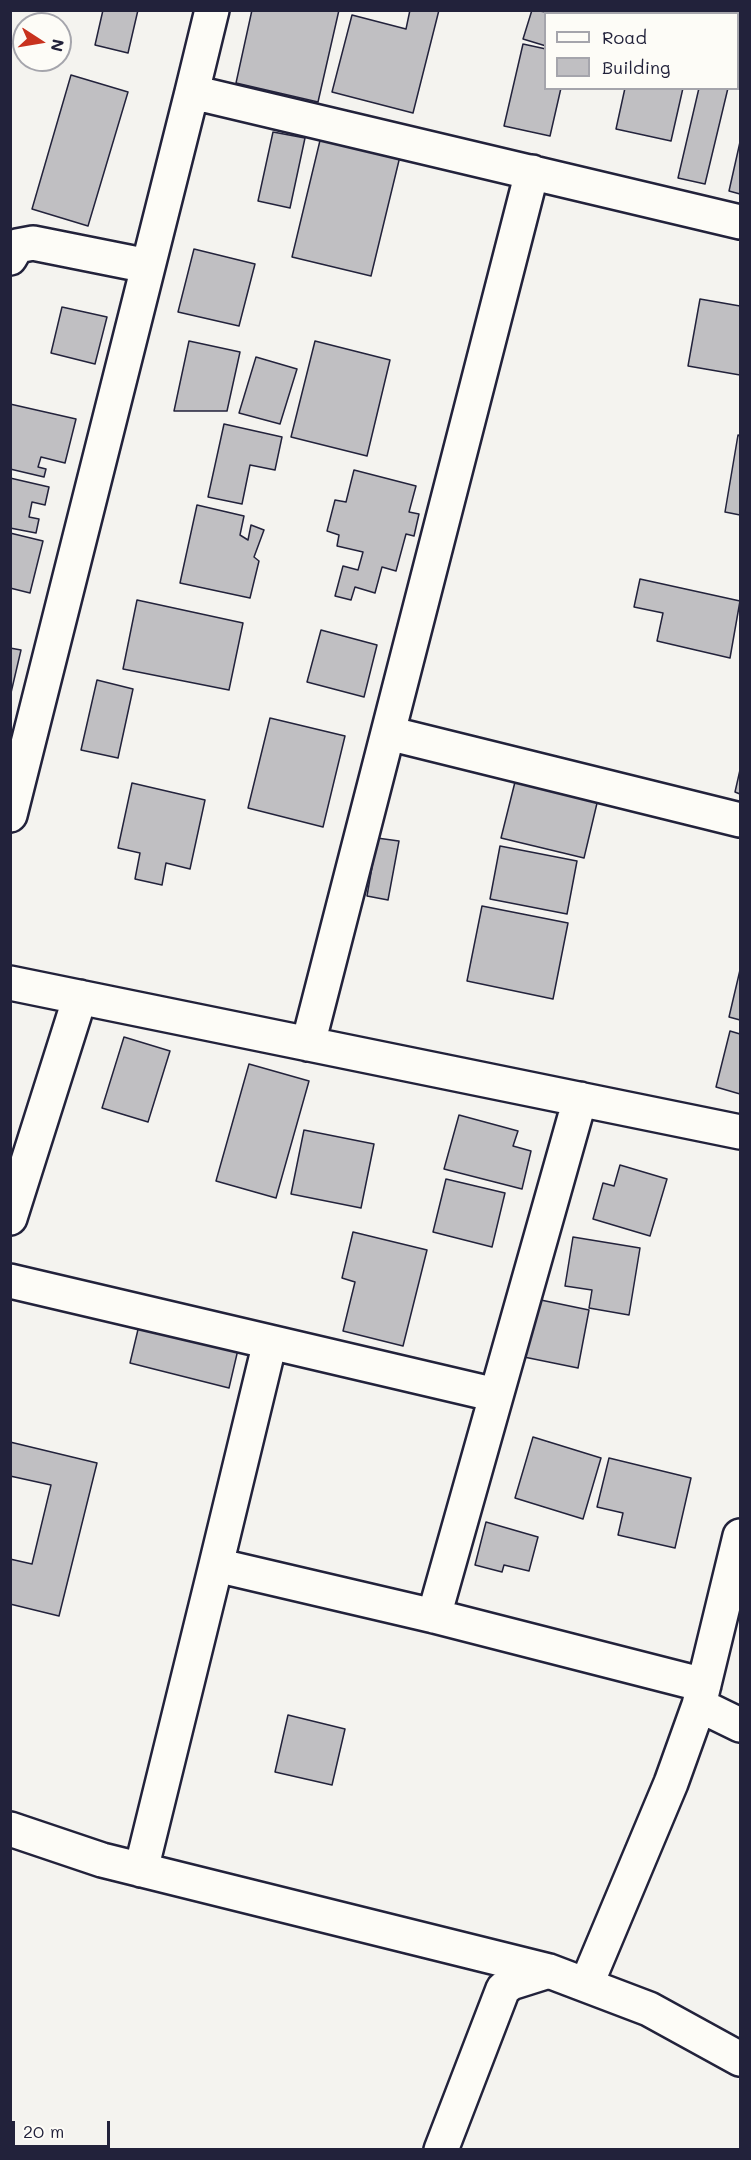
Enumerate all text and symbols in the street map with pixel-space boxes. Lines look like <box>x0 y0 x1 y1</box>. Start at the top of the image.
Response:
north arrow <box>12 12 72 72</box>
legend <box>544 12 739 90</box>
text: Road <box>602 25 647 49</box>
text: N <box>47 37 70 54</box>
text: Building <box>602 55 670 79</box>
scale bar <box>15 2109 112 2147</box>
text: 20 m <box>23 2119 64 2143</box>

